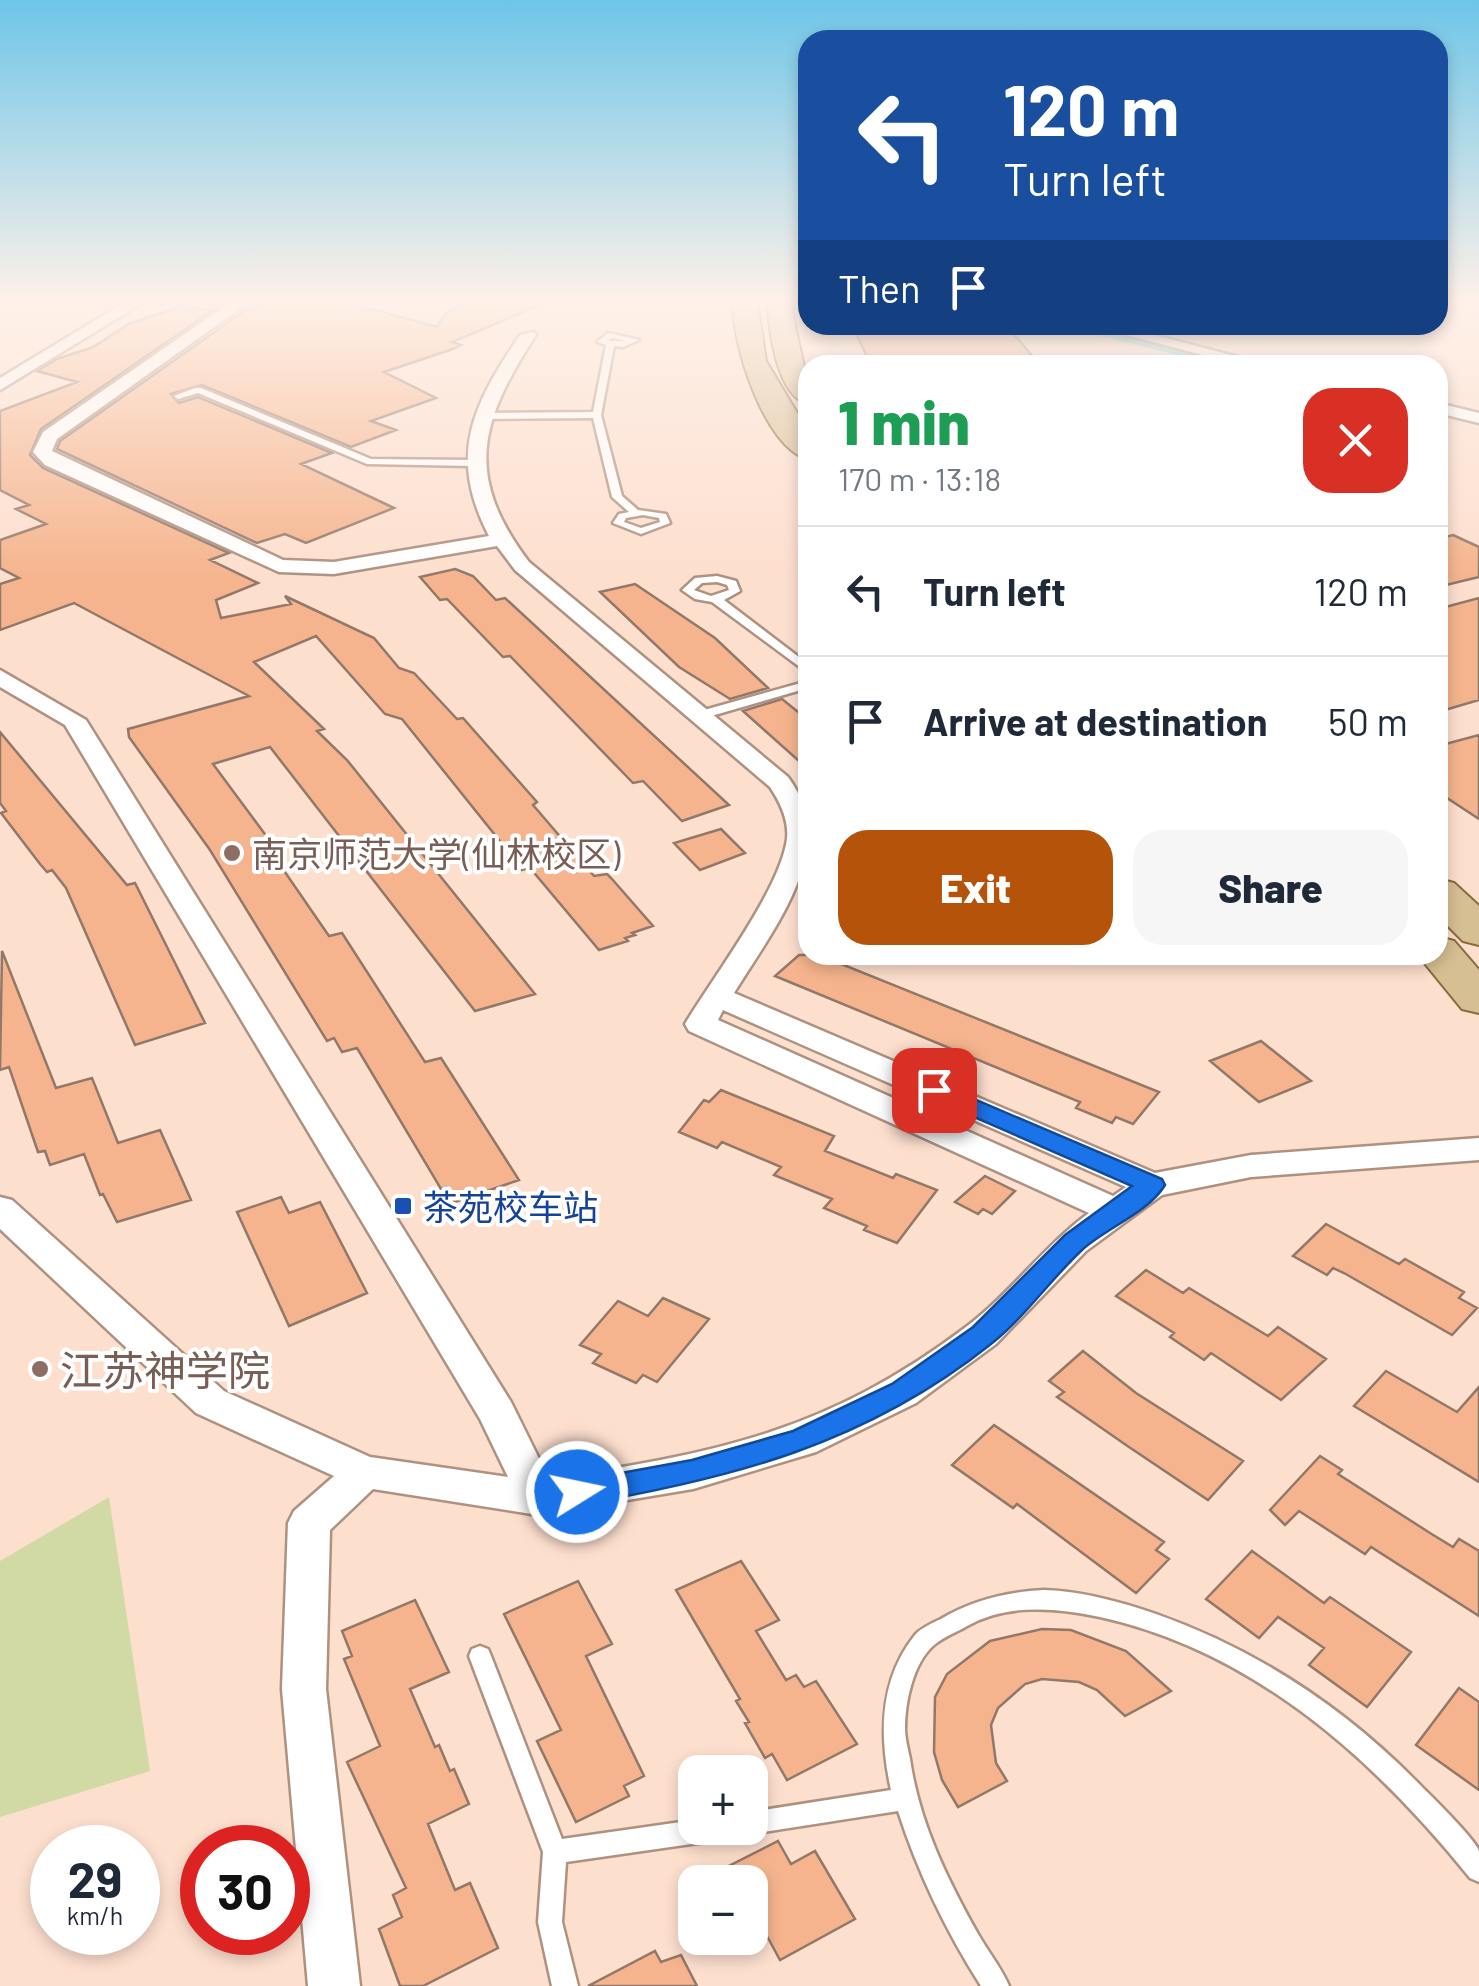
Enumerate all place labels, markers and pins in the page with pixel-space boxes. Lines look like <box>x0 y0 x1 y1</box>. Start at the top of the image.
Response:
place label: 南京师范大学(仙林校区) <box>252 832 621 874</box>
marker: 南京师范大学(仙林校区) <box>221 842 243 864</box>
pin <box>892 1048 977 1133</box>
place label: 茶苑校车站 <box>423 1185 598 1227</box>
marker: 茶苑校车站 <box>392 1195 414 1217</box>
place label: 江苏神学院 <box>60 1344 270 1394</box>
marker: 江苏神学院 <box>29 1358 51 1380</box>

